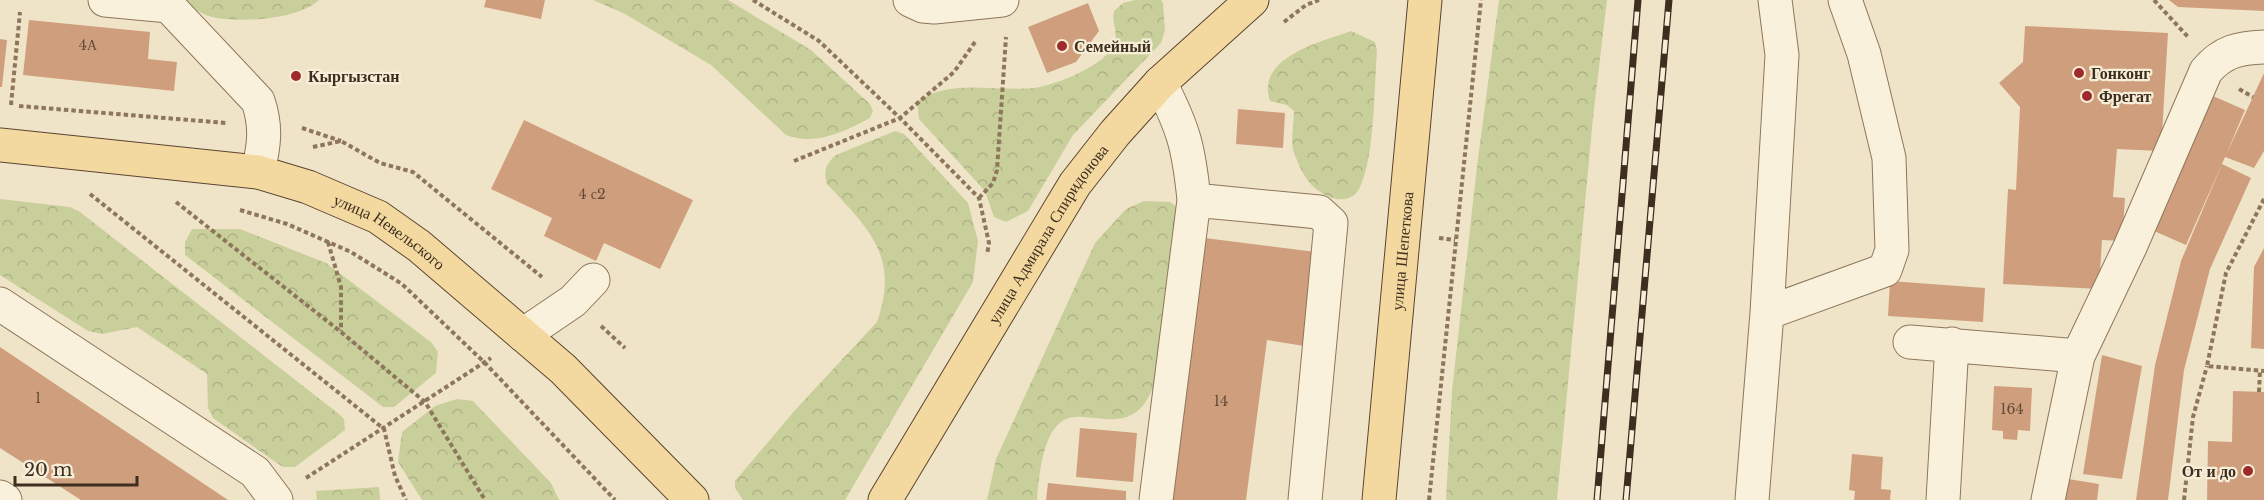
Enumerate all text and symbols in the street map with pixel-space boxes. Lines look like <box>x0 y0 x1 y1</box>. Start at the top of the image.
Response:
house number: 4А <box>79 36 98 54</box>
place label: Семейный <box>1074 36 1151 56</box>
marker: Семейный <box>1055 39 1069 53</box>
place label: Гонконг <box>2091 63 2150 83</box>
place label: Кыргызстан <box>308 66 400 86</box>
marker: Гонконг <box>2072 66 2086 80</box>
marker: Кыргызстан <box>289 69 303 83</box>
place label: Фрегат <box>2099 86 2152 106</box>
marker: Фрегат <box>2080 89 2094 103</box>
street label: улица Адмирала Спиридонова <box>983 140 1112 327</box>
house number: 4 с2 <box>578 185 606 203</box>
street label: улица Невельского <box>331 189 449 274</box>
street label: улица Шепеткова <box>1386 191 1417 311</box>
house number: 1 <box>35 389 41 407</box>
house number: 14 <box>1214 392 1228 410</box>
house number: 164 <box>2000 400 2024 418</box>
scale bar <box>15 449 136 487</box>
text: 20 m <box>24 459 72 481</box>
place label: От и до <box>2182 461 2236 481</box>
marker: От и до <box>2241 464 2255 478</box>

